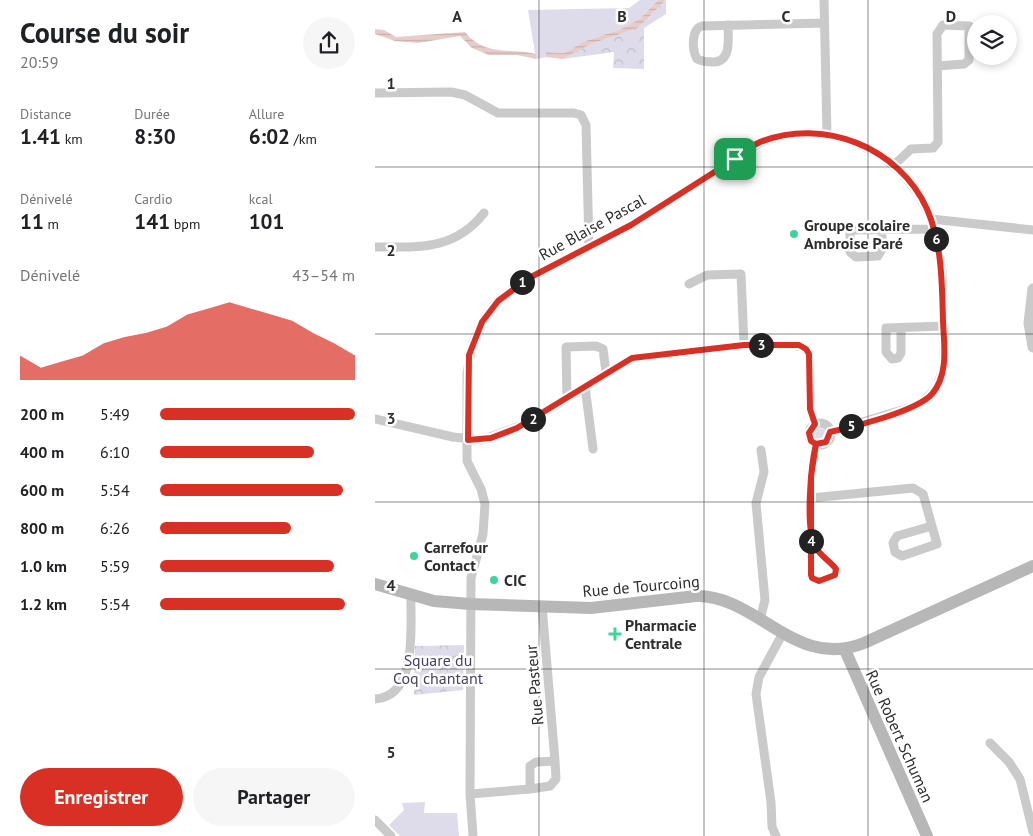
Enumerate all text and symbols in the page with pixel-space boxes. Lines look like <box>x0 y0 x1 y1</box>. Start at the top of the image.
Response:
text: A <box>452 6 462 26</box>
text: B <box>617 6 627 26</box>
text: C <box>782 6 791 26</box>
text: D <box>946 6 956 26</box>
text: Course du soir <box>20 14 189 51</box>
map controls <box>967 15 1017 65</box>
button: layers <box>967 15 1017 65</box>
button: share <box>303 17 355 69</box>
text: 20:59 <box>20 52 58 72</box>
text: 1 <box>386 73 396 93</box>
text: Distance <box>20 105 71 123</box>
text: Durée <box>134 105 170 123</box>
text: Allure <box>249 105 284 123</box>
text: 1.41 <box>20 123 61 150</box>
text: 8:30 <box>134 123 176 150</box>
text: 6:02 <box>249 123 290 150</box>
text: km <box>61 130 83 148</box>
text: /km <box>290 130 317 148</box>
pin <box>714 138 756 180</box>
icon: arrive <box>721 145 749 173</box>
street label: Rue Blaise Pascal <box>535 189 649 265</box>
text: Dénivelé <box>20 190 73 208</box>
text: Cardio <box>134 190 173 208</box>
text: kcal <box>249 190 273 208</box>
text: 11 <box>20 208 44 235</box>
text: 141 <box>134 208 170 235</box>
text: 101 <box>249 208 284 235</box>
text: m <box>44 215 59 233</box>
text: bpm <box>170 215 200 233</box>
place label: Groupe scolaire Ambroise Paré <box>804 215 910 253</box>
pin: 6 <box>923 226 949 252</box>
marker: Groupe scolaire Ambroise Paré <box>788 228 800 240</box>
text: 6 <box>933 230 940 248</box>
text: 2 <box>386 240 396 260</box>
text: Dénivelé <box>20 265 80 285</box>
text: 43–54 m <box>292 265 355 285</box>
pin: 1 <box>509 270 535 294</box>
text: 1 <box>519 273 526 291</box>
pin: 3 <box>749 332 773 358</box>
text: 3 <box>758 336 765 354</box>
text: 200 m <box>20 404 64 424</box>
text: 5:49 <box>100 404 130 424</box>
pin: 2 <box>521 406 545 432</box>
text: 3 <box>386 408 396 428</box>
text: 2 <box>530 410 537 428</box>
pin: 5 <box>839 414 863 438</box>
text: 5 <box>848 417 855 435</box>
text: 400 m <box>20 442 64 462</box>
text: 6:10 <box>100 442 130 462</box>
text: 600 m <box>20 480 64 500</box>
text: 5:54 <box>100 480 130 500</box>
text: 800 m <box>20 518 64 538</box>
text: 6:26 <box>100 518 130 538</box>
pin: 4 <box>799 528 823 554</box>
text: 4 <box>808 532 815 550</box>
place label: Carrefour Contact <box>424 537 488 575</box>
marker: Carrefour Contact <box>408 550 420 562</box>
text: 1.0 km <box>20 556 67 576</box>
text: 5:59 <box>100 556 130 576</box>
place label: CIC <box>504 570 527 590</box>
street label: Rue de Tourcoing <box>582 571 700 601</box>
marker: CIC <box>488 574 500 586</box>
text: 4 <box>386 575 396 595</box>
text: 1.2 km <box>20 594 67 614</box>
text: 5:54 <box>100 594 130 614</box>
place label: Pharmacie Centrale <box>625 615 697 653</box>
marker: Pharmacie Centrale <box>609 628 621 640</box>
street label: Rue Pasteur <box>520 643 547 726</box>
park label: Square du Coq chantant <box>393 650 484 688</box>
street label: Rue Robert Schuman <box>862 667 938 805</box>
text: 5 <box>386 742 396 762</box>
button: Enregistrer <box>20 768 183 826</box>
button: Partager <box>193 768 355 826</box>

